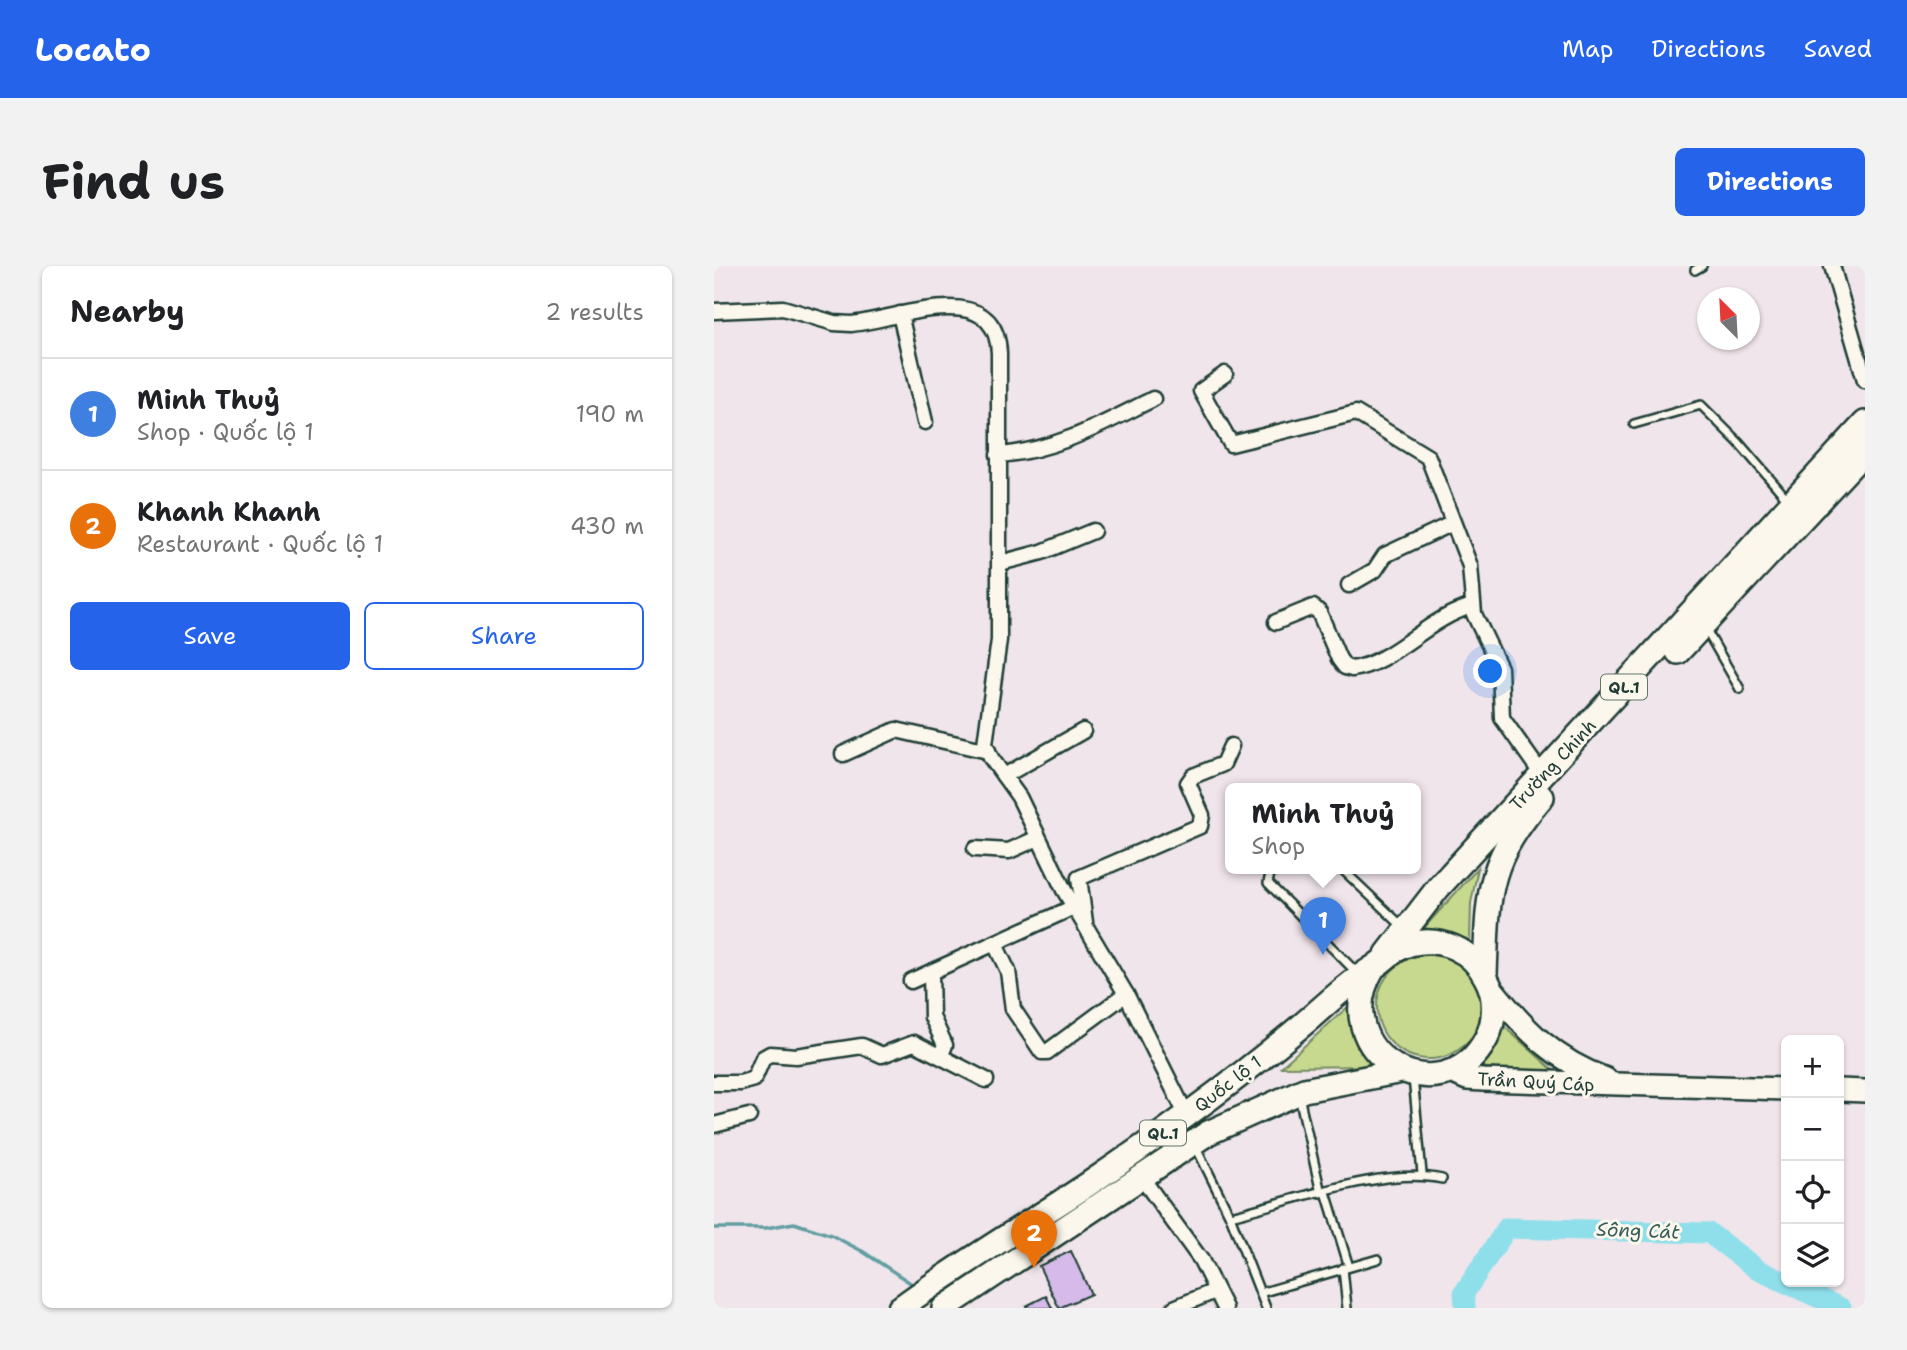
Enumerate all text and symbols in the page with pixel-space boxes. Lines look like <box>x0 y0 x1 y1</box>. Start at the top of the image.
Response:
text: Locato <box>35 27 151 72</box>
text: Map <box>1562 33 1613 65</box>
text: Directions <box>1651 33 1766 65</box>
text: Saved <box>1804 33 1872 65</box>
button: Directions <box>1675 148 1865 216</box>
text: Find us <box>42 149 225 215</box>
north arrow <box>1697 287 1760 350</box>
text: Nearby <box>70 291 185 332</box>
text: 2 results <box>545 297 644 327</box>
text: Minh Thuỷ <box>137 382 280 417</box>
text: 1 <box>88 399 98 429</box>
text: 190 m <box>576 399 644 429</box>
text: Shop · Quốc lộ 1 <box>137 417 314 447</box>
text: Khanh Khanh <box>137 494 321 529</box>
text: 2 <box>85 511 101 541</box>
text: 430 m <box>570 511 644 541</box>
text: Restaurant · Quốc lộ 1 <box>137 529 383 559</box>
button: Save <box>70 602 350 670</box>
button: Share <box>364 602 644 670</box>
your location <box>1473 654 1507 688</box>
road number: QL.1 <box>1601 674 1647 700</box>
street label: Trường Chinh <box>1504 714 1602 816</box>
popup <box>1225 783 1421 874</box>
text: Minh Thuỷ <box>1252 796 1394 831</box>
text: Shop <box>1252 831 1305 861</box>
pin: 1 <box>1300 897 1346 955</box>
map controls <box>1781 1035 1844 1287</box>
button: + <box>1781 1035 1844 1098</box>
street label: Quốc lộ 1 <box>1189 1050 1267 1118</box>
street label: Trần Quý Cáp <box>1477 1067 1595 1097</box>
button: − <box>1781 1098 1844 1161</box>
road number: QL.1 <box>1140 1120 1186 1146</box>
button: locate <box>1781 1161 1844 1224</box>
pin: 2 <box>1011 1210 1057 1268</box>
water label: Sông Cát <box>1596 1217 1681 1244</box>
button: layers <box>1781 1224 1844 1287</box>

